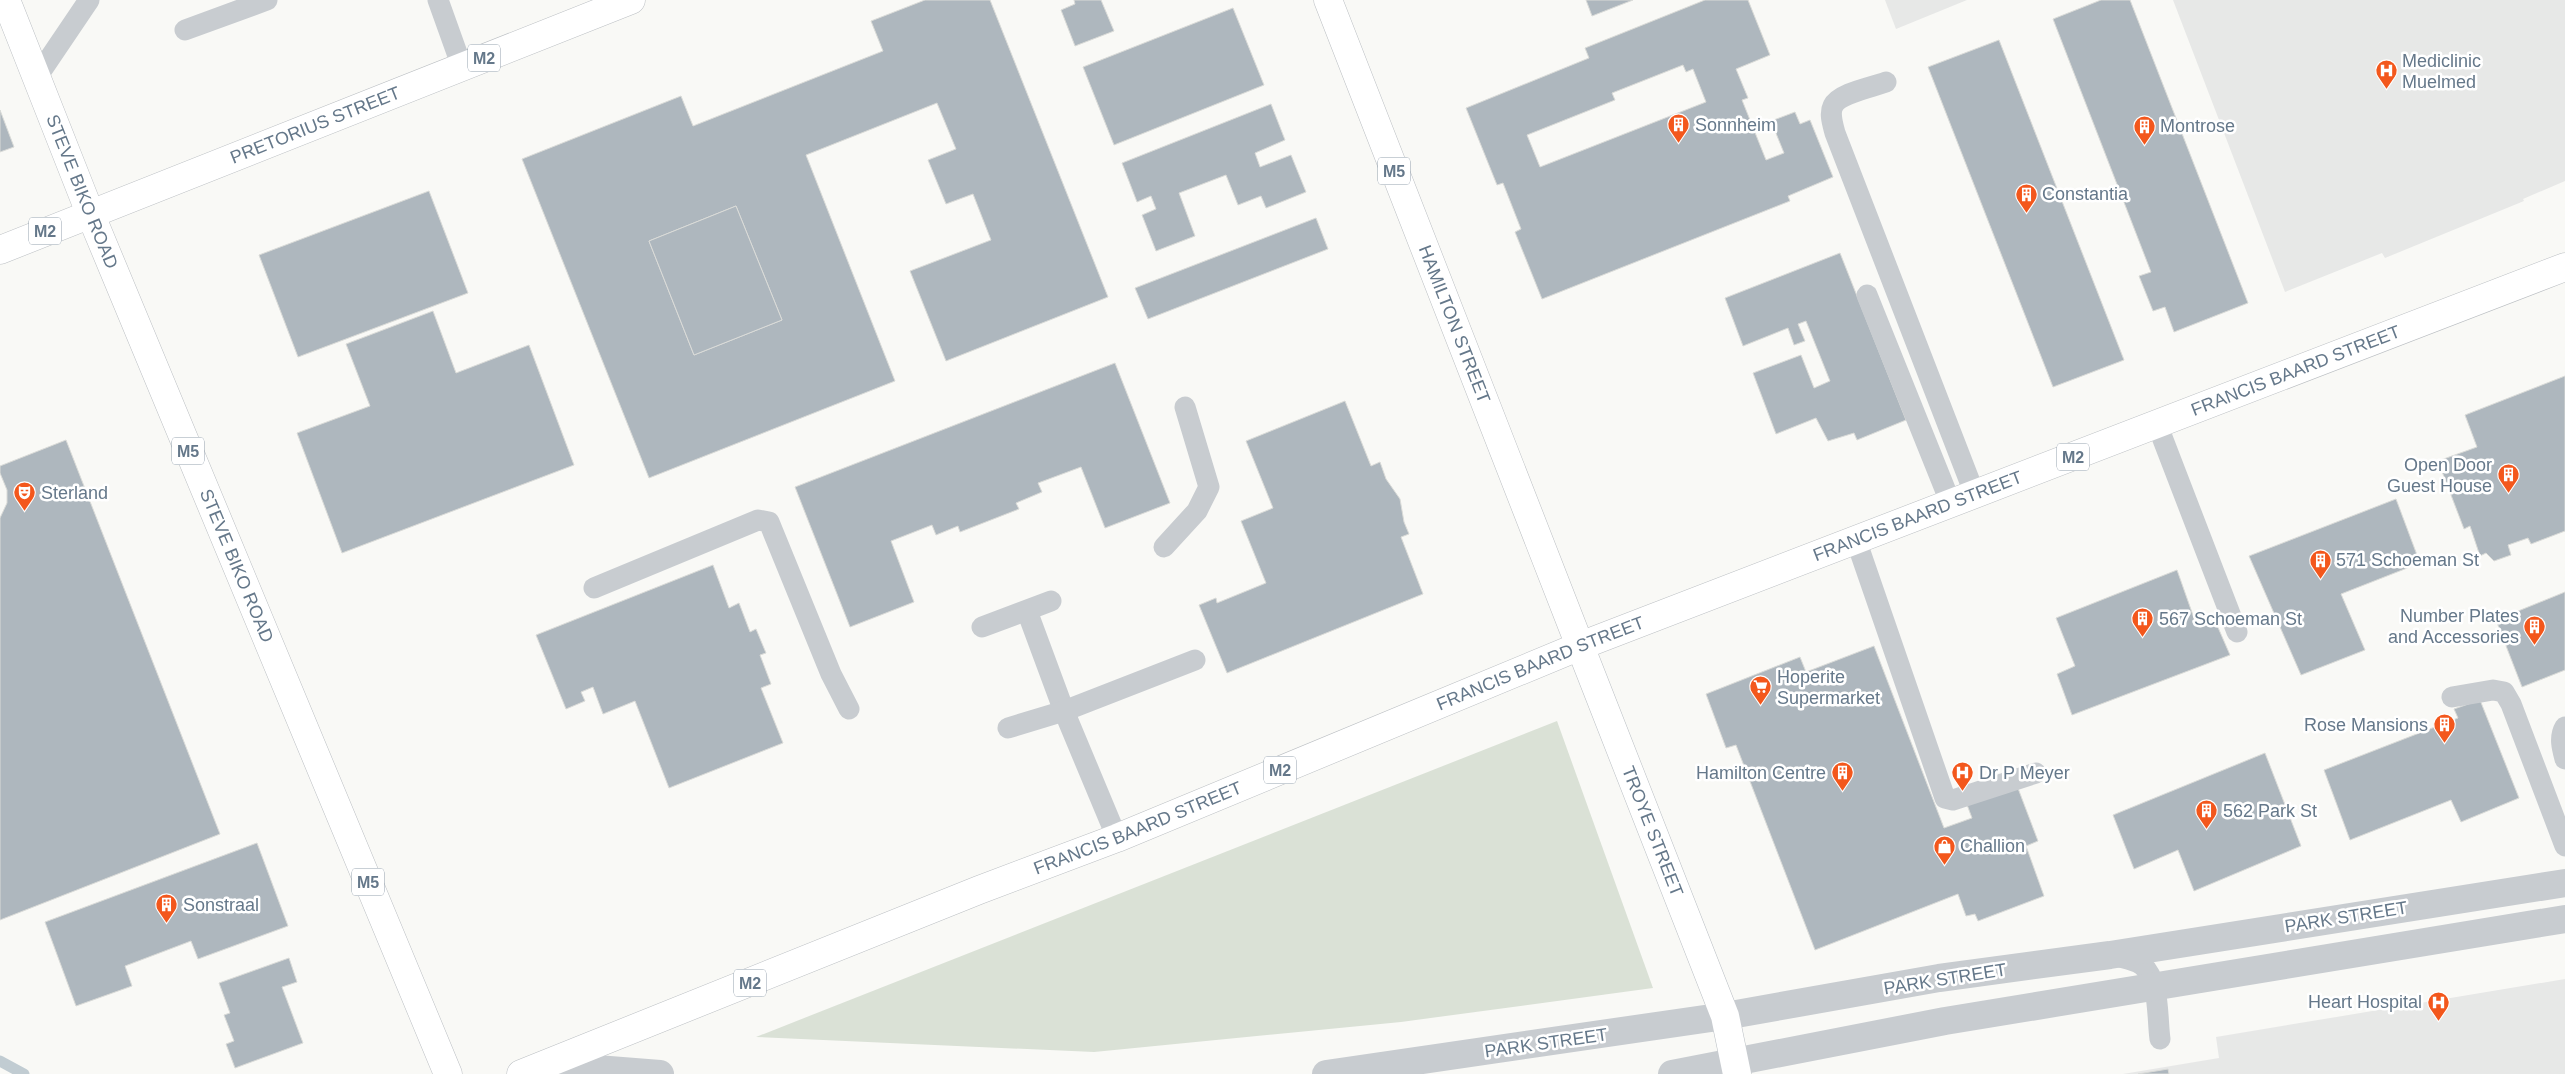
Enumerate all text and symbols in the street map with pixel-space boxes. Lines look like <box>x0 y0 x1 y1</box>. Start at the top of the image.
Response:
road number: M2 <box>468 44 500 72</box>
place label: Mediclinic Muelmed <box>2402 51 2481 92</box>
hospital icon: Mediclinic Muelmed <box>2374 59 2398 90</box>
street label: PRETORIUS STREET <box>227 83 403 168</box>
street label: STEVE BIKO ROAD <box>42 112 122 271</box>
building icon: Sonnheim <box>1667 113 1691 144</box>
building icon: Montrose <box>2132 114 2156 145</box>
place label: Sonnheim <box>1695 115 1776 135</box>
place label: Montrose <box>2160 116 2235 136</box>
road number: M5 <box>1378 158 1410 185</box>
building icon: Constantia <box>2014 182 2038 213</box>
place label: Constantia <box>2042 184 2129 204</box>
road number: M2 <box>29 218 61 245</box>
street label: HAMILTON STREET <box>1415 243 1494 406</box>
street label: FRANCIS BAARD STREET <box>2188 321 2403 420</box>
road number: M5 <box>172 438 204 464</box>
road number: M2 <box>2057 444 2089 471</box>
place label: Open Door Guest House <box>2387 455 2492 496</box>
building icon: Open Door Guest House <box>2496 463 2520 494</box>
street label: FRANCIS BAARD STREET <box>1810 467 2025 565</box>
theatre icon: Sterland <box>13 481 37 512</box>
place label: Sterland <box>41 483 108 503</box>
street label: STEVE BIKO ROAD <box>196 486 277 645</box>
building icon: 571 Schoeman St <box>2308 548 2332 579</box>
place label: 571 Schoeman St <box>2336 550 2479 570</box>
place label: Number Plates and Accessories <box>2388 606 2519 647</box>
building icon: 567 Schoeman St <box>2131 607 2155 638</box>
place label: 567 Schoeman St <box>2159 609 2302 629</box>
street label: FRANCIS BAARD STREET <box>1434 612 1647 714</box>
building icon: Number Plates and Accessories <box>2523 614 2547 645</box>
place label: Hoperite Supermarket <box>1777 667 1880 708</box>
supermarket icon: Hoperite Supermarket <box>1749 675 1773 706</box>
building icon: Rose Mansions <box>2432 713 2456 744</box>
place label: Rose Mansions <box>2304 715 2428 735</box>
road number: M2 <box>1264 756 1296 784</box>
building icon: Hamilton Centre <box>1830 761 1854 792</box>
hospital icon: Dr P Meyer <box>1951 761 1975 792</box>
street label: TROYE STREET <box>1618 763 1687 899</box>
place label: Hamilton Centre <box>1696 763 1826 783</box>
place label: Dr P Meyer <box>1979 763 2070 783</box>
street label: FRANCIS BAARD STREET <box>1031 777 1245 878</box>
building icon: 562 Park St <box>2195 799 2219 830</box>
place label: 562 Park St <box>2223 801 2317 821</box>
shop icon: Challion <box>1932 834 1956 865</box>
place label: Challion <box>1960 836 2025 856</box>
road number: M5 <box>352 869 384 896</box>
building icon: Sonstraal <box>155 893 179 924</box>
place label: Sonstraal <box>183 895 259 915</box>
street label: PARK STREET <box>2283 897 2409 937</box>
street label: PARK STREET <box>1882 959 2008 999</box>
road number: M2 <box>734 970 766 996</box>
hospital icon: Heart Hospital <box>2426 990 2450 1021</box>
place label: Heart Hospital <box>2308 992 2422 1012</box>
street label: PARK STREET <box>1483 1024 1609 1062</box>

